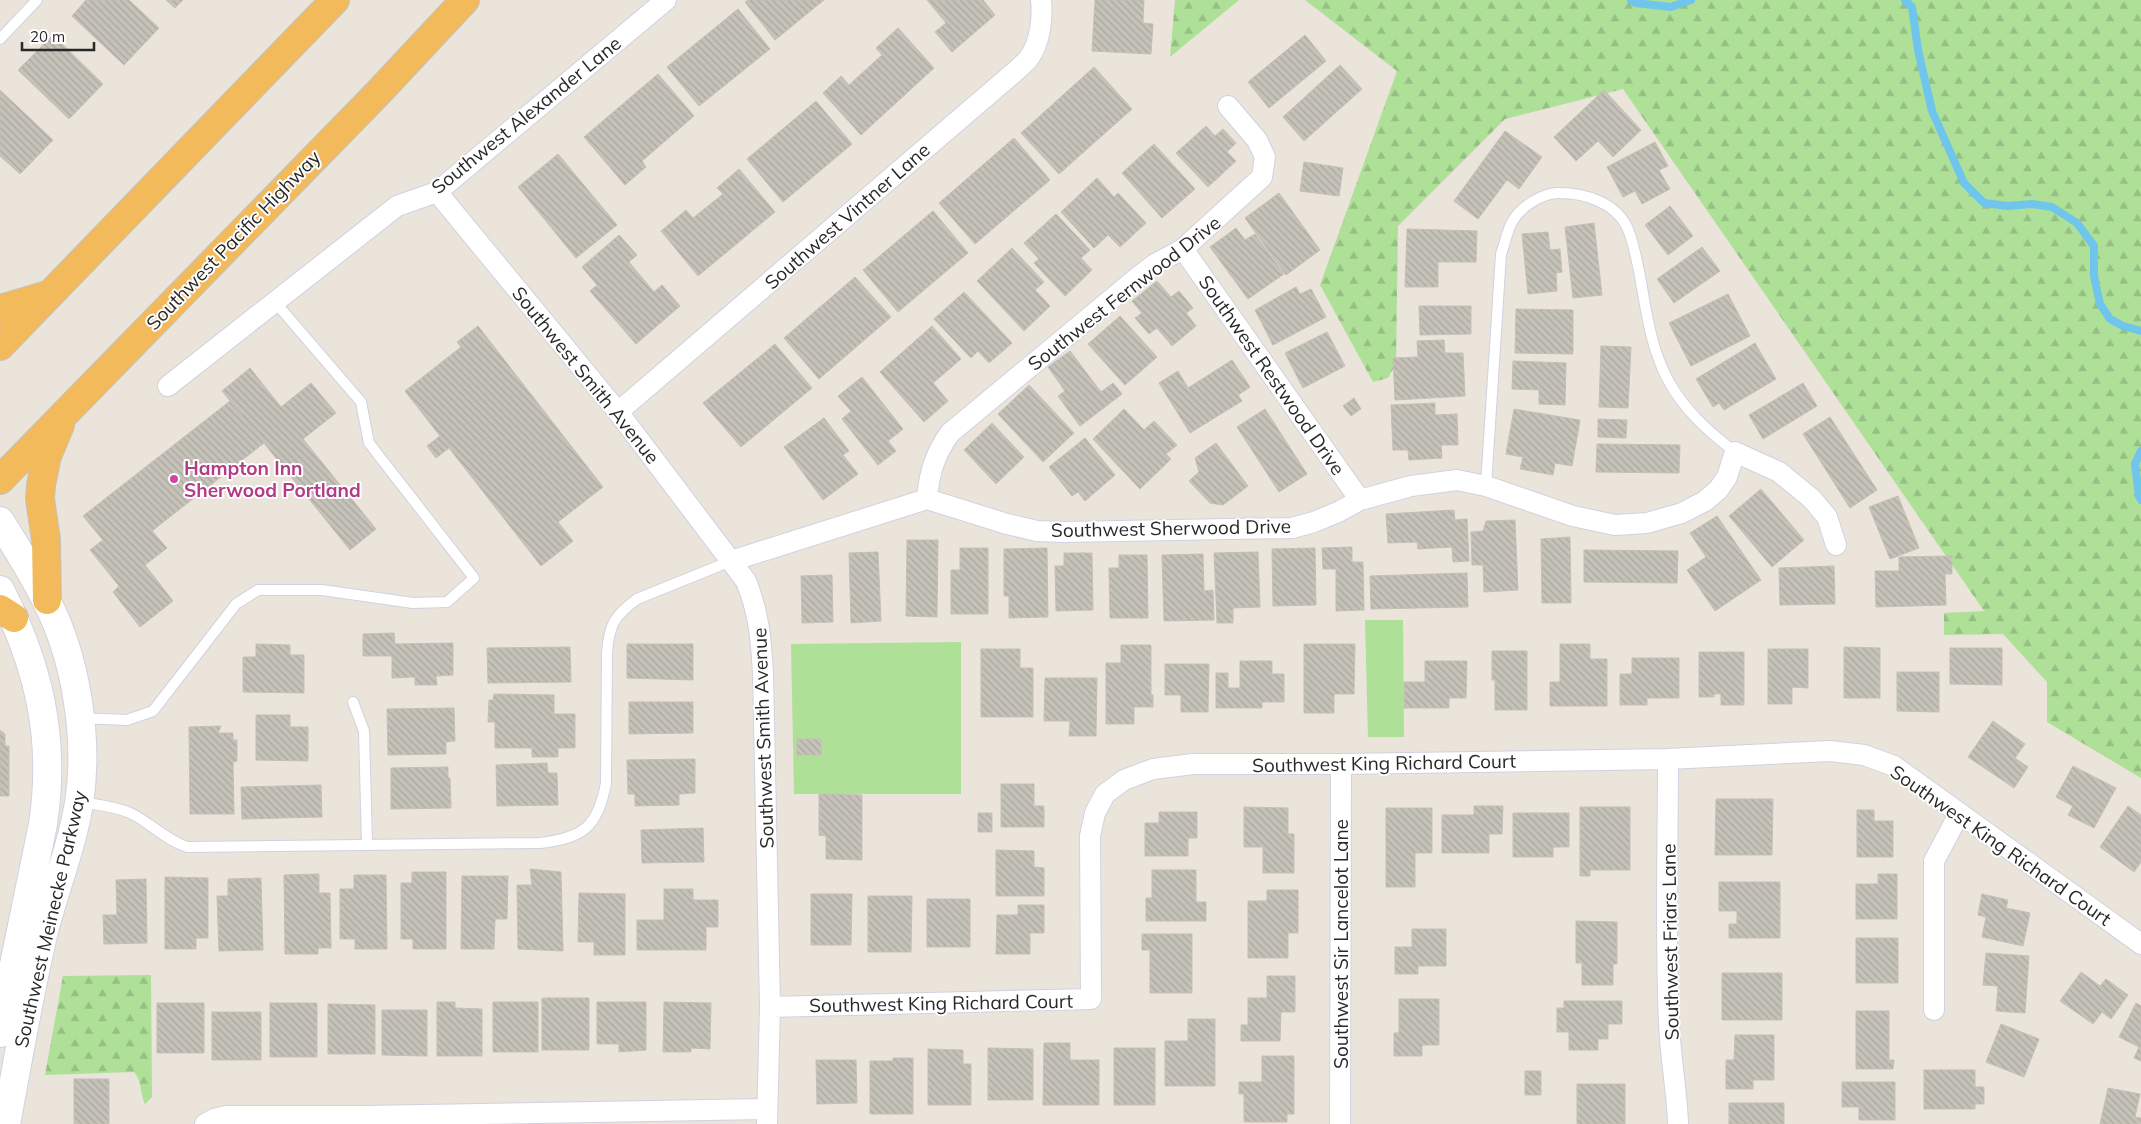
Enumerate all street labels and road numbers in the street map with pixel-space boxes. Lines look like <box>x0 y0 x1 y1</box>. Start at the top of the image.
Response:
street label: Southwest Alexander Lane <box>426 31 626 199</box>
street label: Southwest Vintner Lane <box>759 138 935 294</box>
street label: Southwest Pacific Highway <box>141 145 325 335</box>
street label: Southwest Fernwood Drive <box>1023 210 1225 376</box>
street label: Southwest Restwood Drive <box>1194 270 1350 480</box>
street label: Southwest Smith Avenue <box>507 282 665 468</box>
street label: Southwest Sherwood Drive <box>1051 514 1291 542</box>
street label: Southwest Smith Avenue <box>747 627 779 849</box>
street label: Southwest King Richard Court <box>1252 749 1517 777</box>
street label: Southwest King Richard Court <box>1886 759 2116 931</box>
street label: Southwest Meinecke Parkway <box>9 788 91 1050</box>
street label: Southwest Sir Lancelot Lane <box>1329 819 1353 1069</box>
street label: Southwest Friars Lane <box>1656 843 1684 1041</box>
street label: Southwest King Richard Court <box>809 989 1074 1017</box>

